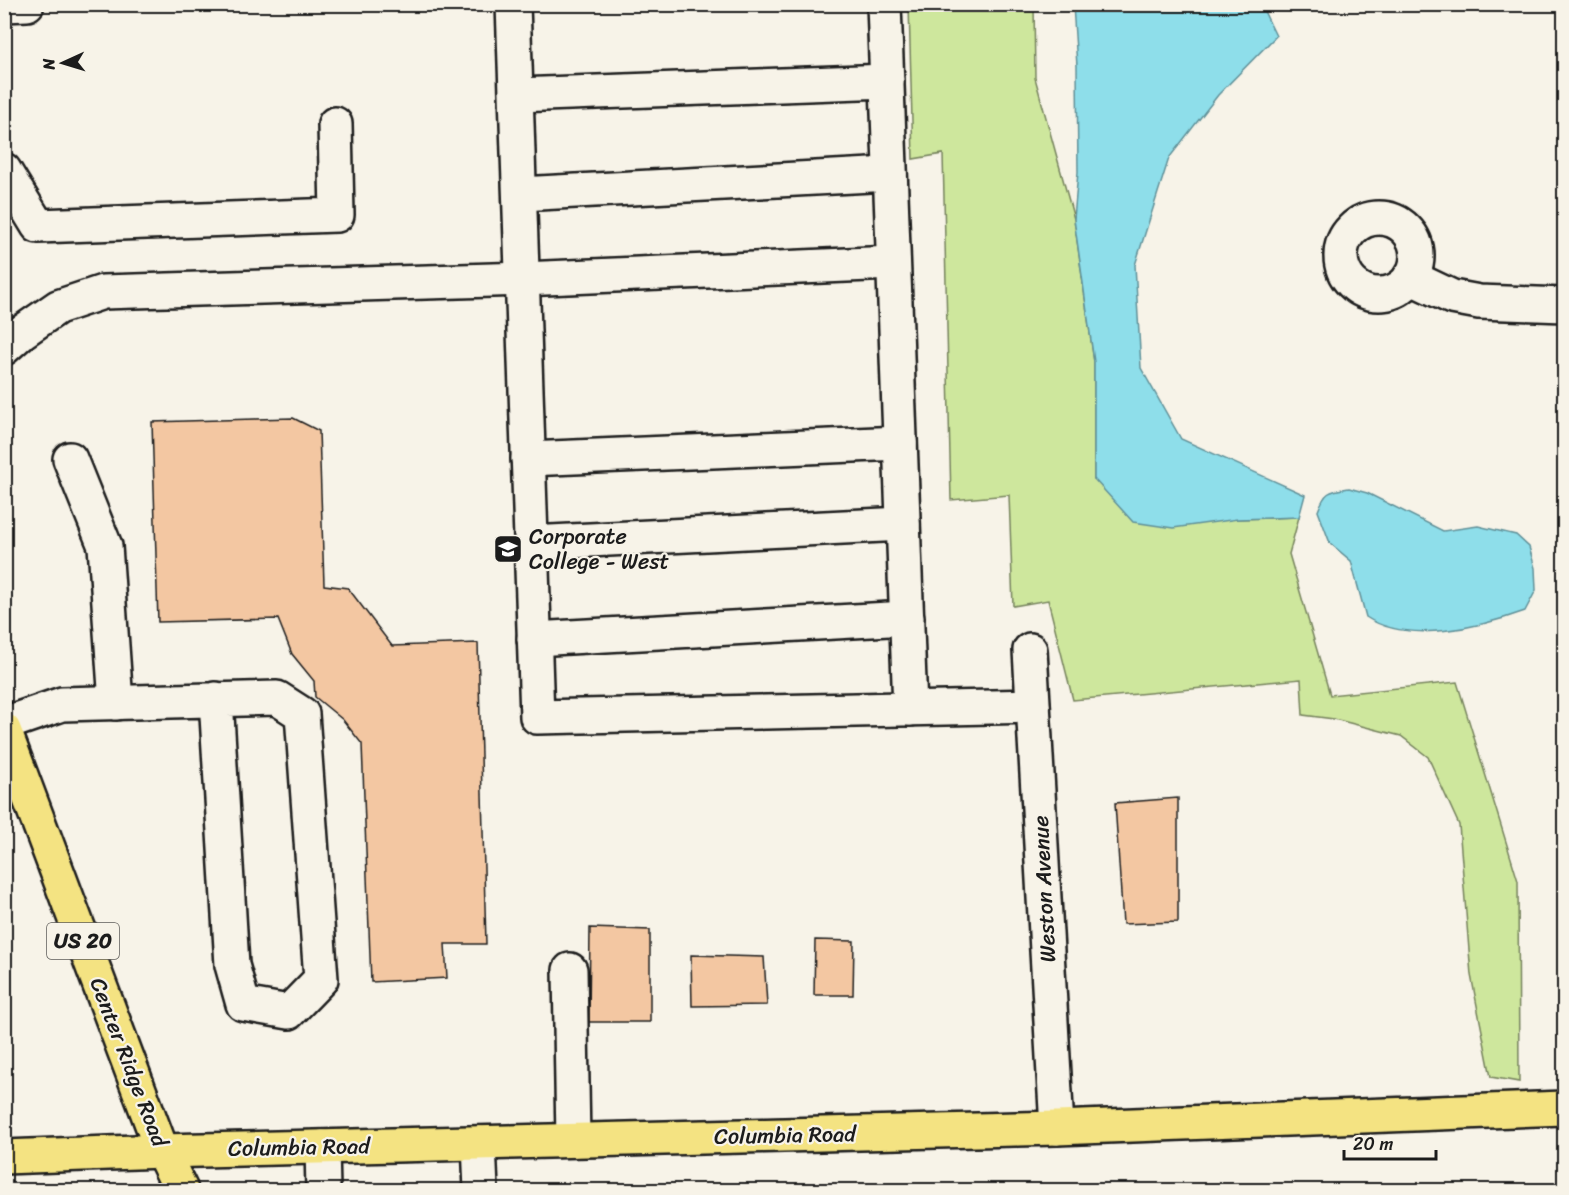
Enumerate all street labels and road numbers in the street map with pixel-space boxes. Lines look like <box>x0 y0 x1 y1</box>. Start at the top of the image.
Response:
street label: Weston Avenue <box>1021 815 1067 963</box>
road number: US 20 <box>47 923 119 959</box>
street label: Center Ridge Road <box>79 972 180 1154</box>
street label: Columbia Road <box>714 1114 858 1156</box>
street label: Columbia Road <box>228 1126 372 1168</box>

